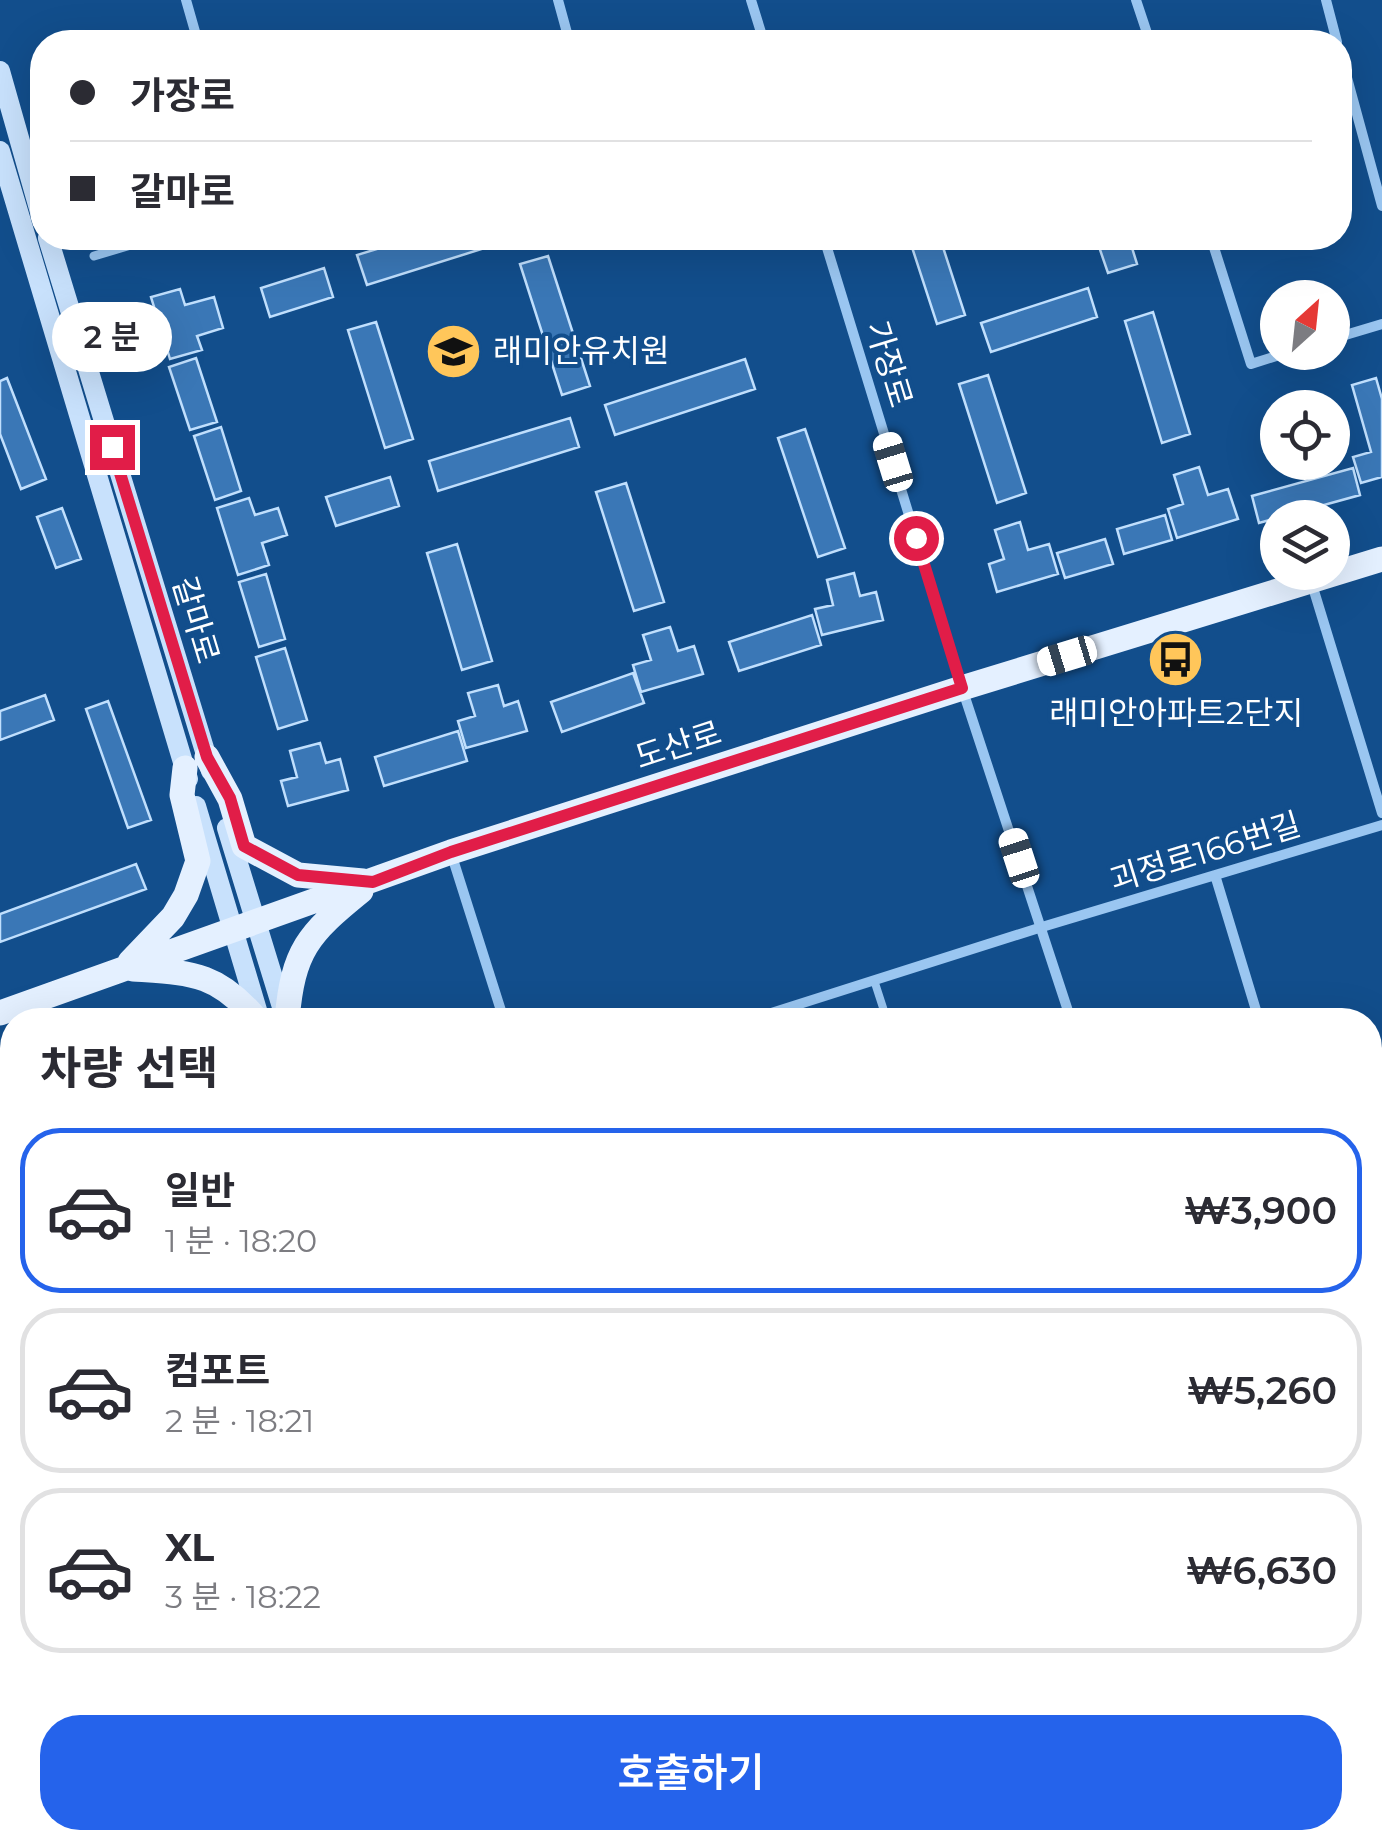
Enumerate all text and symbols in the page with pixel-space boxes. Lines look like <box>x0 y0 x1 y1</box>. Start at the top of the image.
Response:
text: 가장로 <box>130 72 235 119</box>
text: 갈마로 <box>130 168 235 215</box>
north arrow <box>1260 280 1350 370</box>
map controls <box>1260 280 1350 590</box>
callout: 2 분 <box>52 302 172 372</box>
street label: 가장로 <box>858 316 921 412</box>
text: 2 분 <box>84 317 140 356</box>
school or university icon: 래미안유치원 <box>424 321 484 381</box>
place label: 래미안유치원 <box>493 331 670 370</box>
button: locate <box>1260 390 1350 480</box>
route end <box>90 425 135 470</box>
car <box>870 429 916 495</box>
button: layers <box>1260 500 1350 590</box>
route start <box>894 516 939 561</box>
street label: 갈마로 <box>165 572 228 668</box>
bus stop icon: 래미안아파트2단지 <box>1146 629 1206 689</box>
car <box>1034 633 1100 679</box>
place label: 래미안아파트2단지 <box>1049 693 1303 732</box>
street label: 도산로 <box>630 712 726 777</box>
street label: 괴정로166번길 <box>1105 804 1305 899</box>
car <box>995 825 1043 891</box>
text: 차량 선택 <box>40 1040 218 1095</box>
icon: car <box>45 1166 135 1256</box>
text: 일반 <box>165 1167 235 1214</box>
text: ₩3,900 <box>1184 1187 1337 1234</box>
text: 1 분 · 18:20 <box>165 1221 317 1260</box>
icon: car <box>45 1346 135 1436</box>
text: 컴포트 <box>165 1347 270 1394</box>
text: ₩5,260 <box>1187 1367 1337 1414</box>
text: 2 분 · 18:21 <box>165 1401 314 1440</box>
text: XL <box>165 1524 214 1571</box>
icon: car <box>45 1526 135 1616</box>
text: ₩6,630 <box>1186 1547 1337 1594</box>
text: 3 분 · 18:22 <box>165 1577 321 1616</box>
button: 호출하기 <box>40 1715 1342 1830</box>

